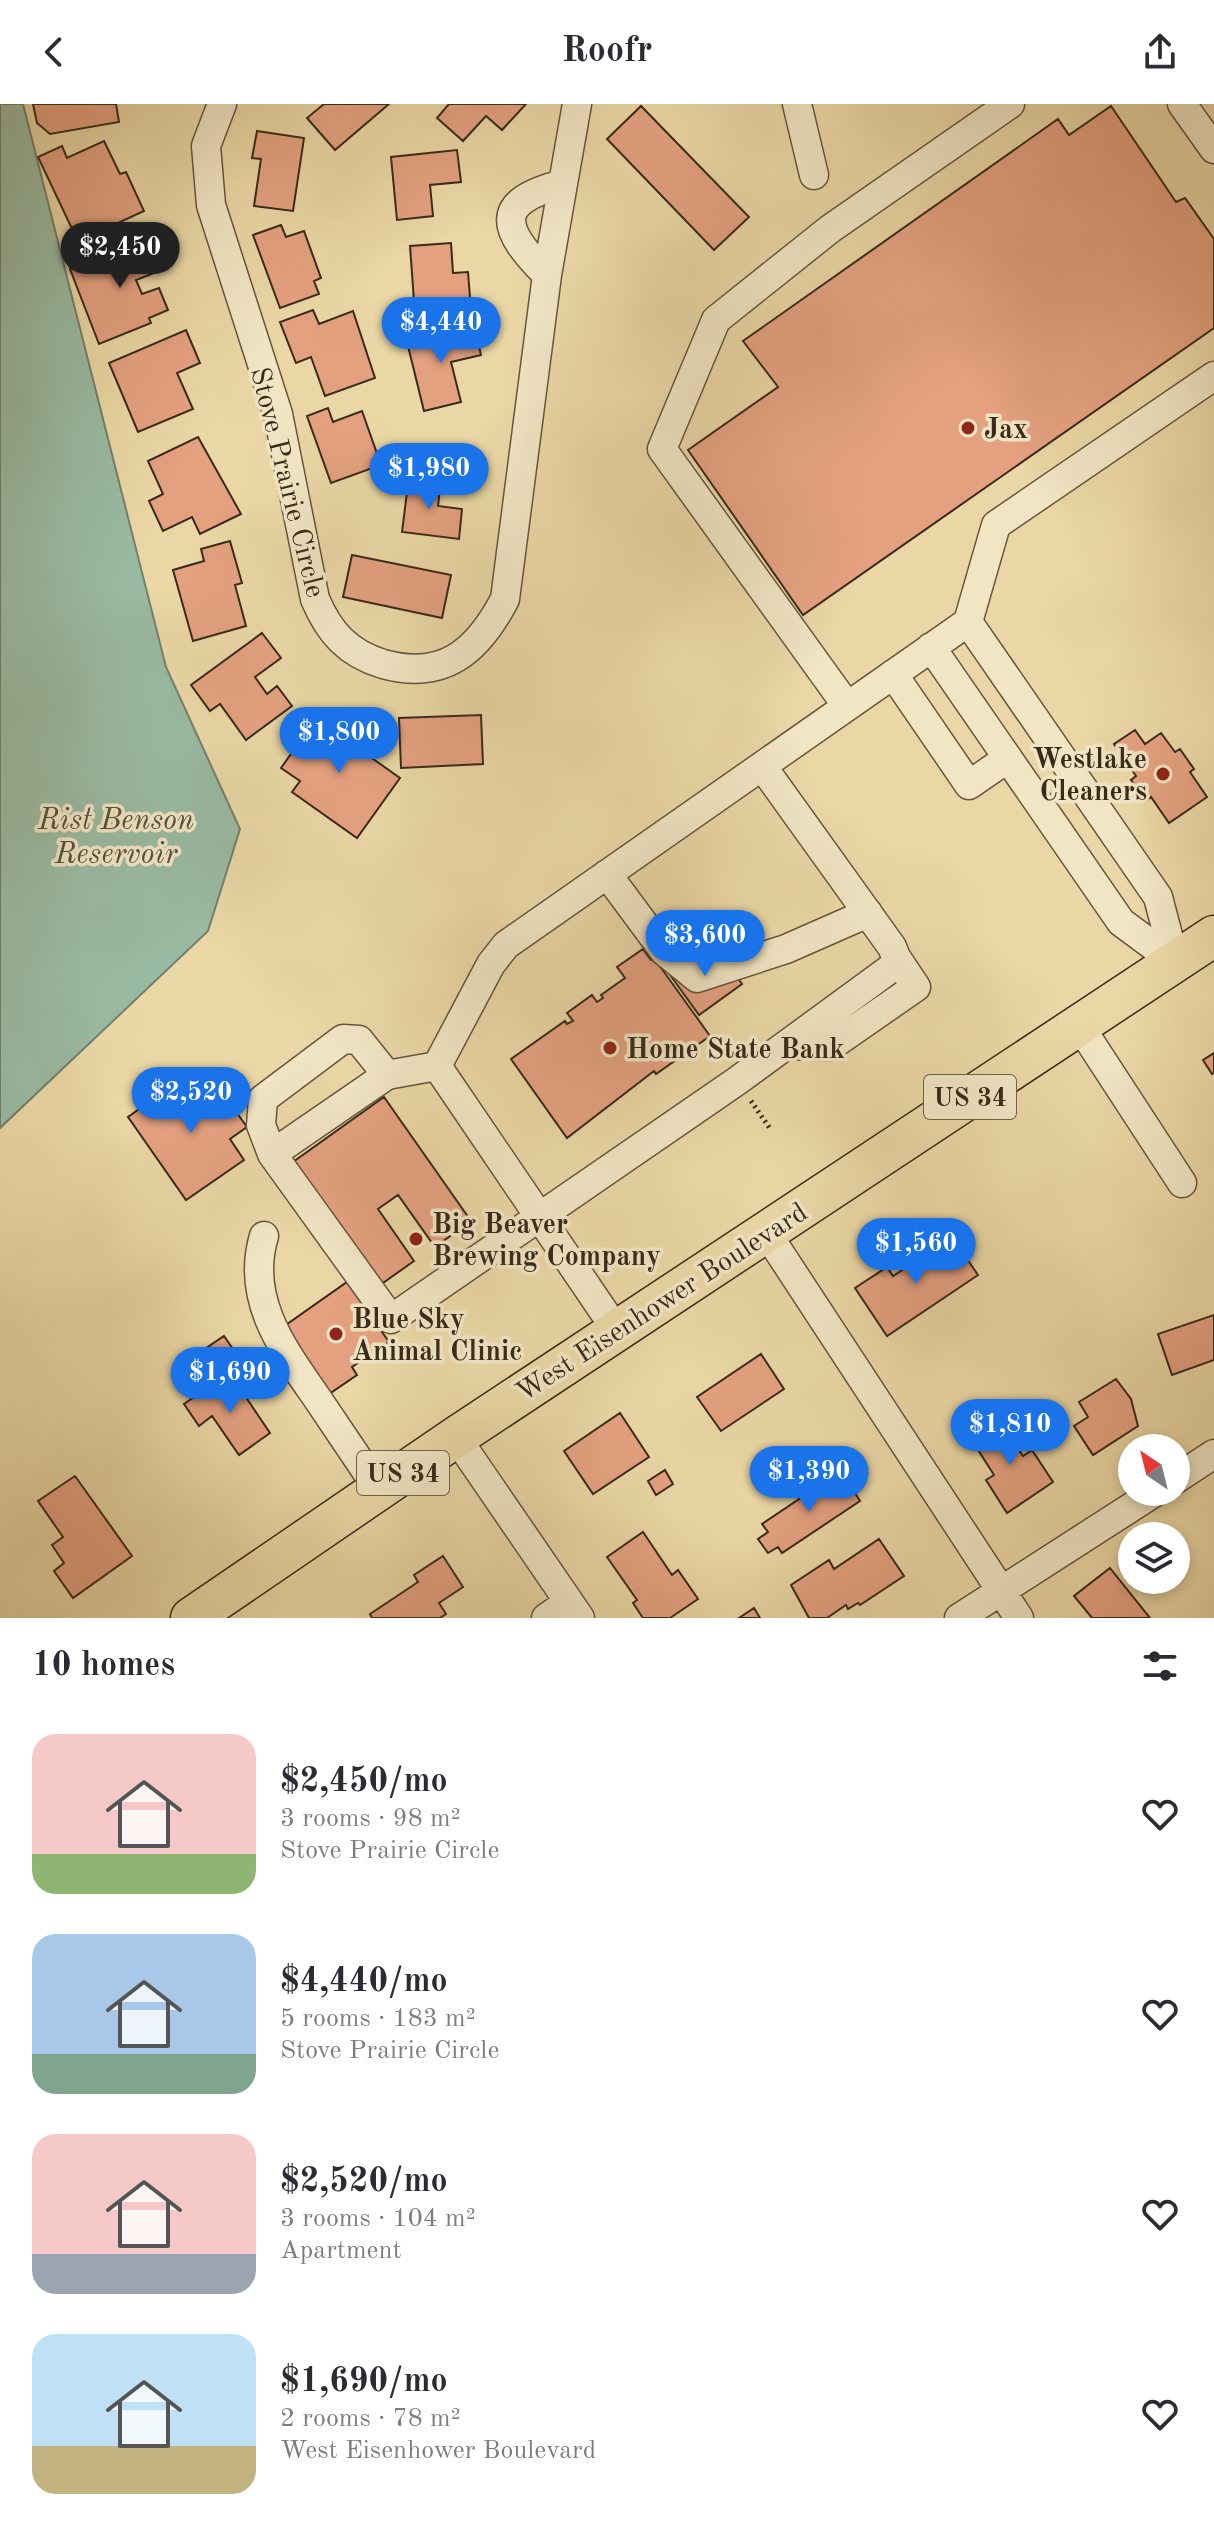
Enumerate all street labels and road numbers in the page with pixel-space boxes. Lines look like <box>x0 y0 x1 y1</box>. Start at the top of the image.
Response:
street label: Stove Prairie Circle <box>244 365 328 601</box>
road number: US 34 <box>924 1075 1016 1119</box>
street label: West Eisenhower Boulevard <box>512 1199 813 1408</box>
road number: US 34 <box>357 1451 449 1495</box>

